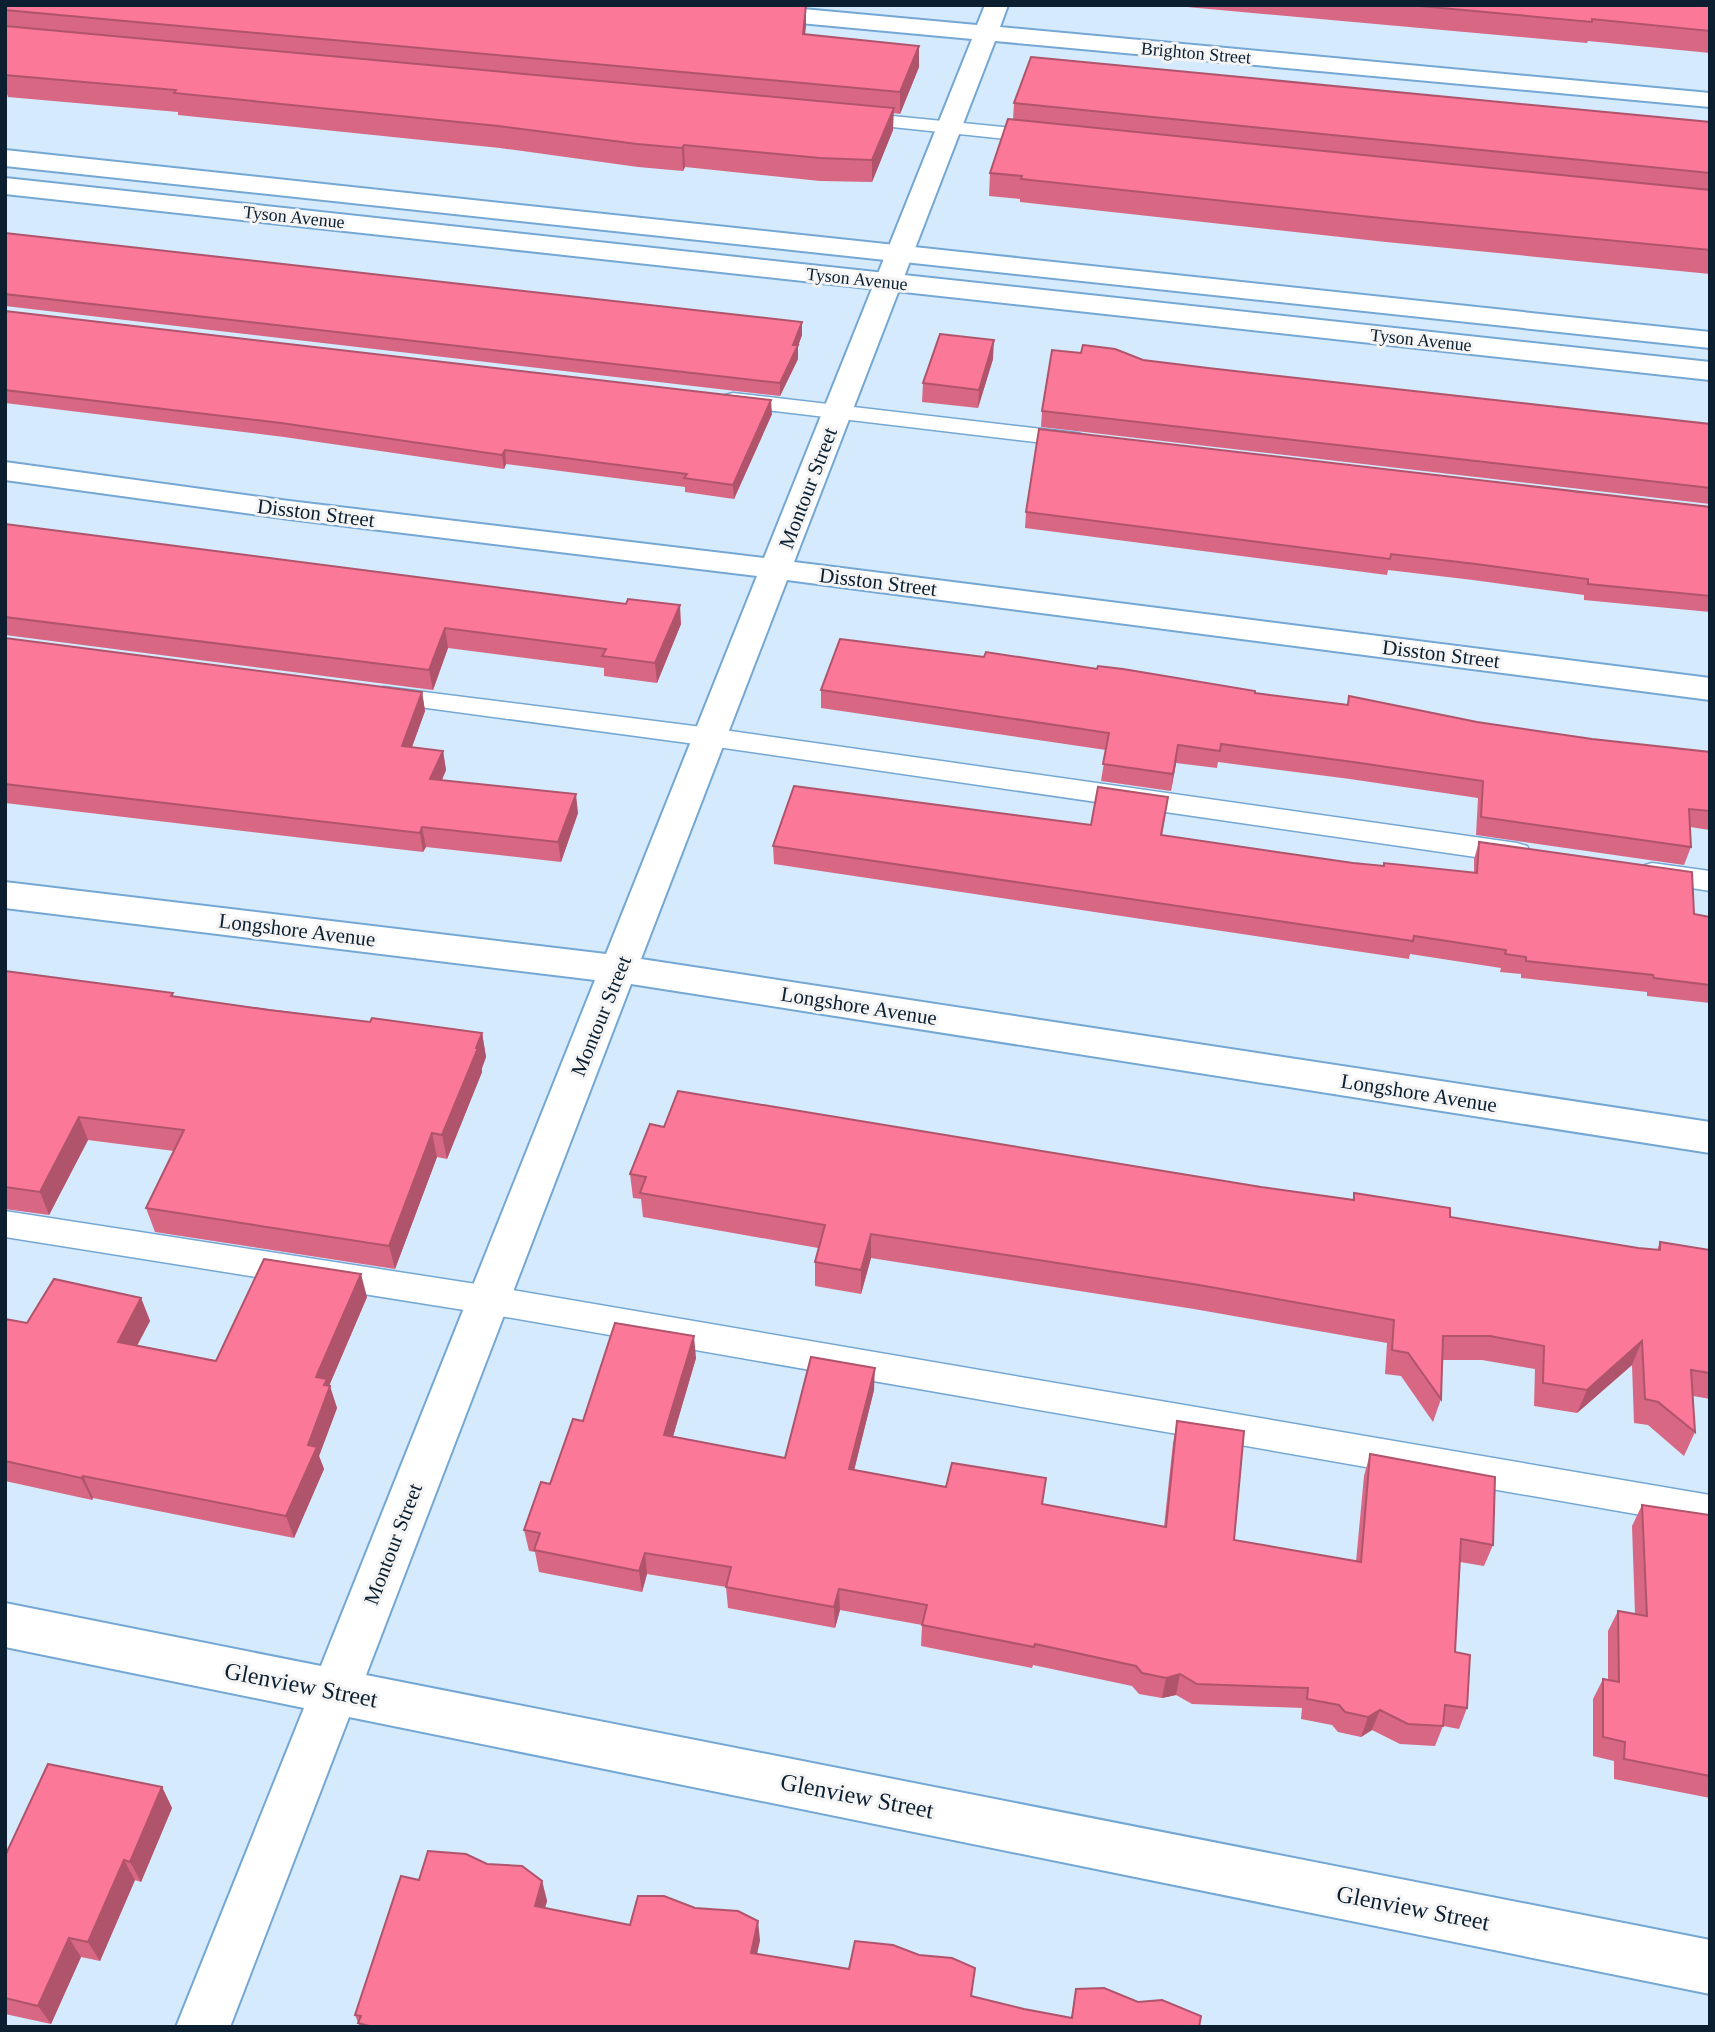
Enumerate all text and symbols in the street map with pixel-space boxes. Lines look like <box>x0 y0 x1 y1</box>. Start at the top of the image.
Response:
street label: Brighton Street <box>1140 38 1252 68</box>
street label: Tyson Avenue <box>242 202 346 232</box>
street label: Tyson Avenue <box>805 264 909 294</box>
street label: Tyson Avenue <box>1369 325 1473 355</box>
street label: Montour Street <box>774 424 842 552</box>
street label: Disston Street <box>256 494 376 532</box>
street label: Disston Street <box>818 563 938 601</box>
street label: Disston Street <box>1381 635 1501 673</box>
street label: Longshore Avenue <box>217 908 377 952</box>
street label: Montour Street <box>566 952 636 1080</box>
street label: Longshore Avenue <box>779 982 939 1030</box>
street label: Longshore Avenue <box>1339 1069 1499 1117</box>
street label: Montour Street <box>359 1480 427 1608</box>
street label: Glenview Street <box>222 1657 380 1713</box>
street label: Glenview Street <box>778 1768 936 1824</box>
street label: Glenview Street <box>1334 1880 1492 1936</box>

